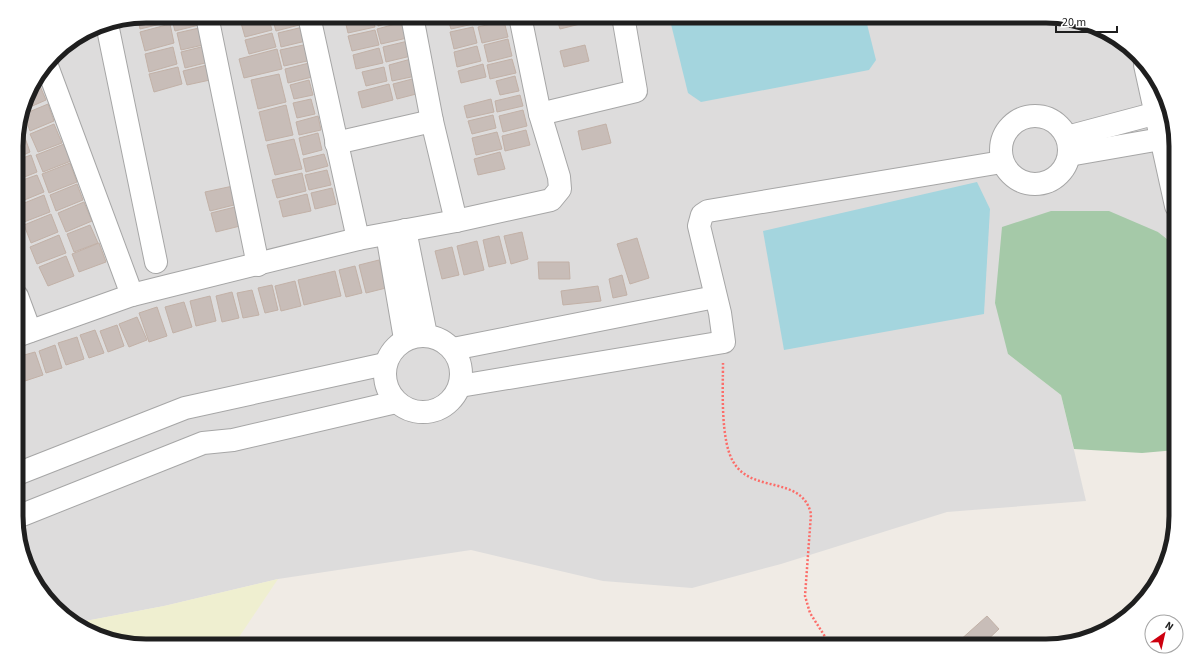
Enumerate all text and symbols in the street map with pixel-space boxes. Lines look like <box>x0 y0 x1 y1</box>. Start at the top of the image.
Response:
scale bar <box>1056 8 1117 34</box>
text: 20 m <box>1062 14 1086 31</box>
north arrow <box>1144 614 1184 654</box>
text: N <box>1162 618 1177 634</box>

